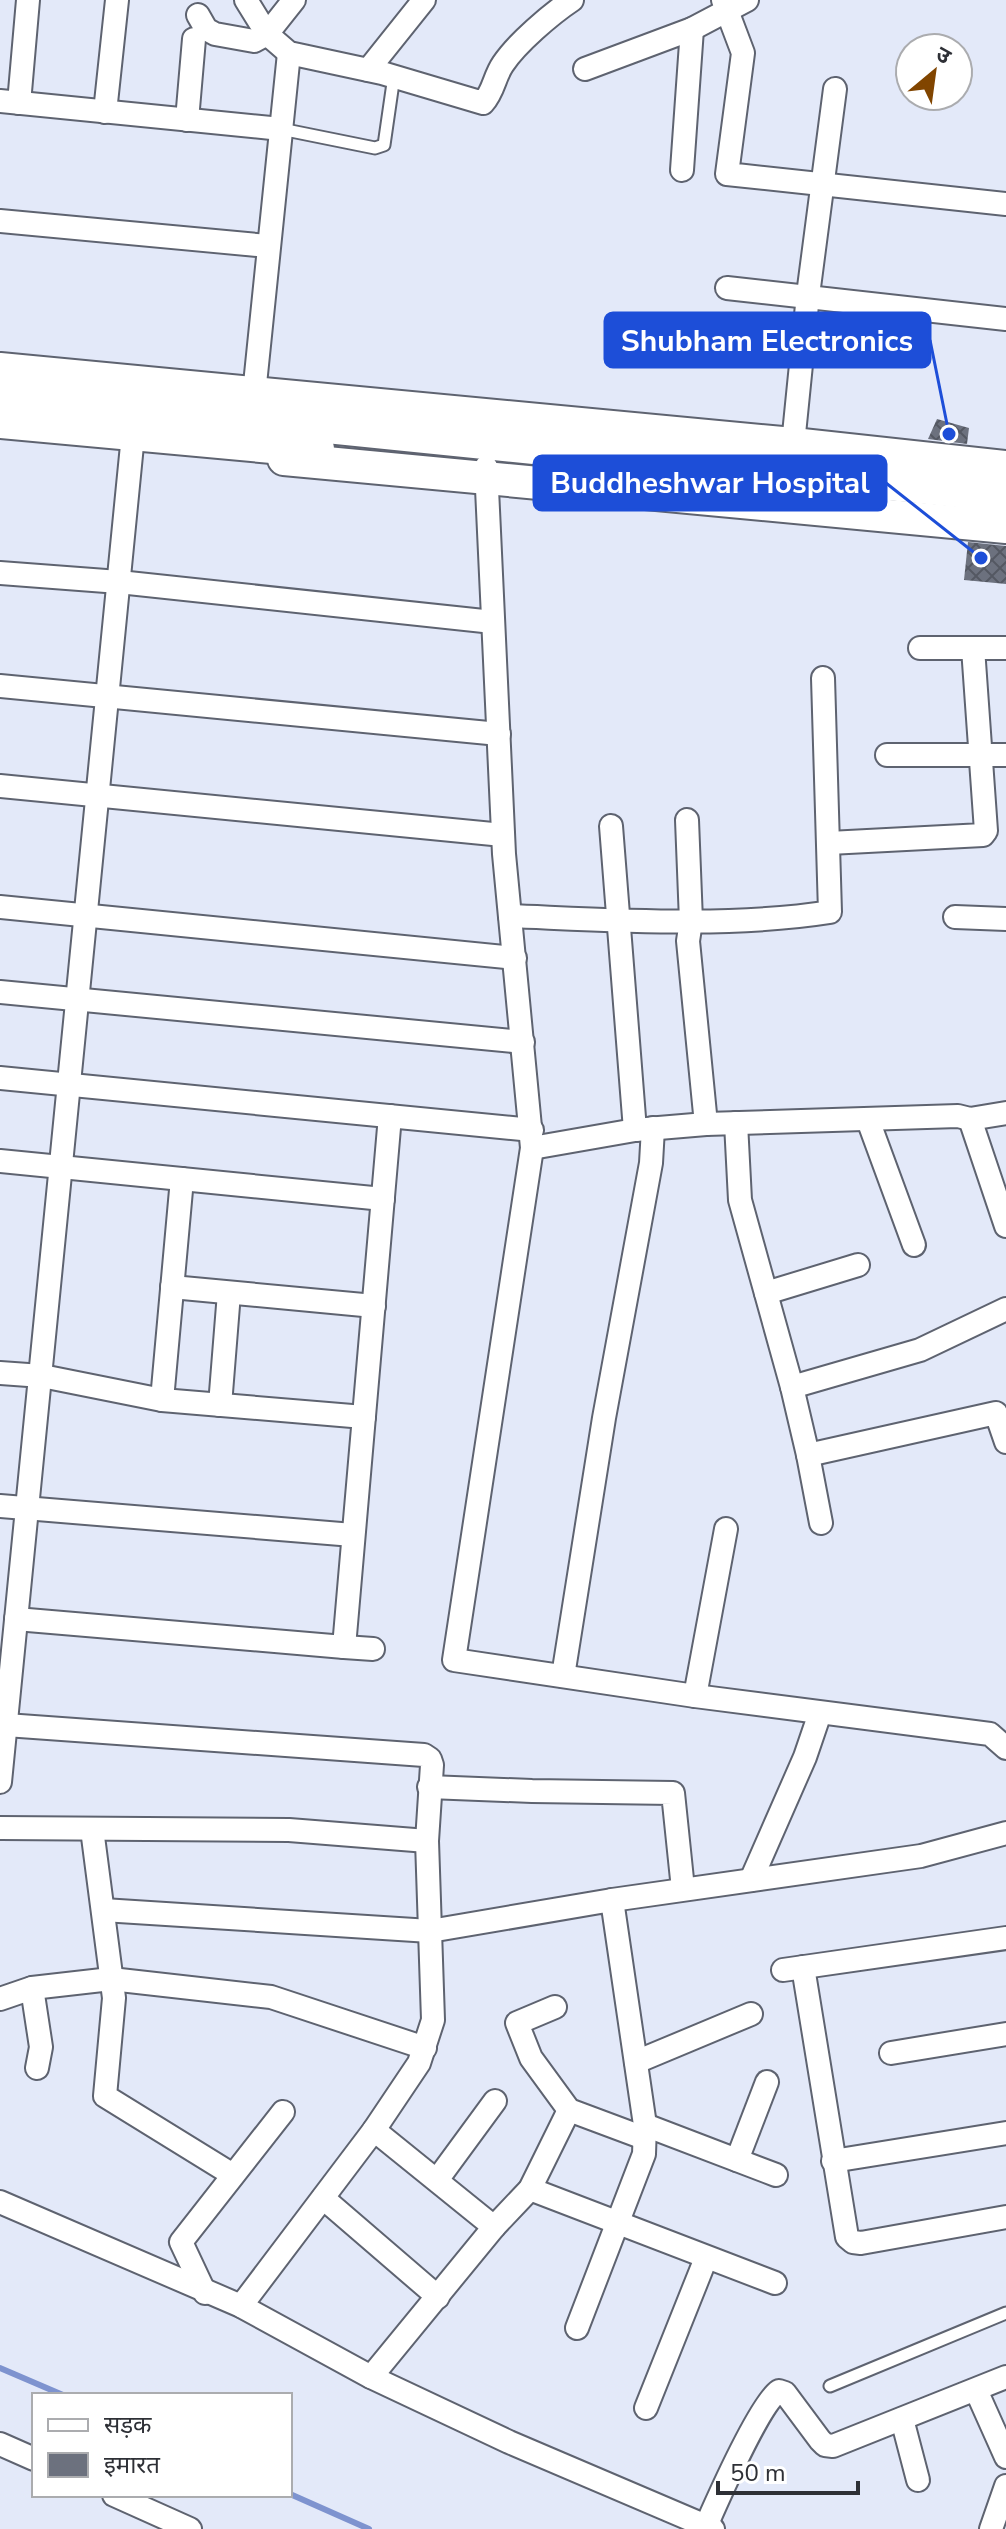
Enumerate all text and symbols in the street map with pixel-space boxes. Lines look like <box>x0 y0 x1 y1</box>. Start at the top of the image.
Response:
north arrow <box>894 32 974 112</box>
text: उ <box>930 39 957 72</box>
callout: Shubham Electronics <box>605 313 930 367</box>
text: Shubham Electronics <box>621 321 913 362</box>
callout: Buddheshwar Hospital <box>534 456 886 510</box>
text: Buddheshwar Hospital <box>550 463 870 504</box>
legend <box>32 2393 292 2497</box>
text: सड़क <box>104 2409 152 2441</box>
scale bar <box>718 2445 858 2495</box>
text: इमारत <box>104 2449 161 2481</box>
text: 50 m <box>730 2457 786 2489</box>

